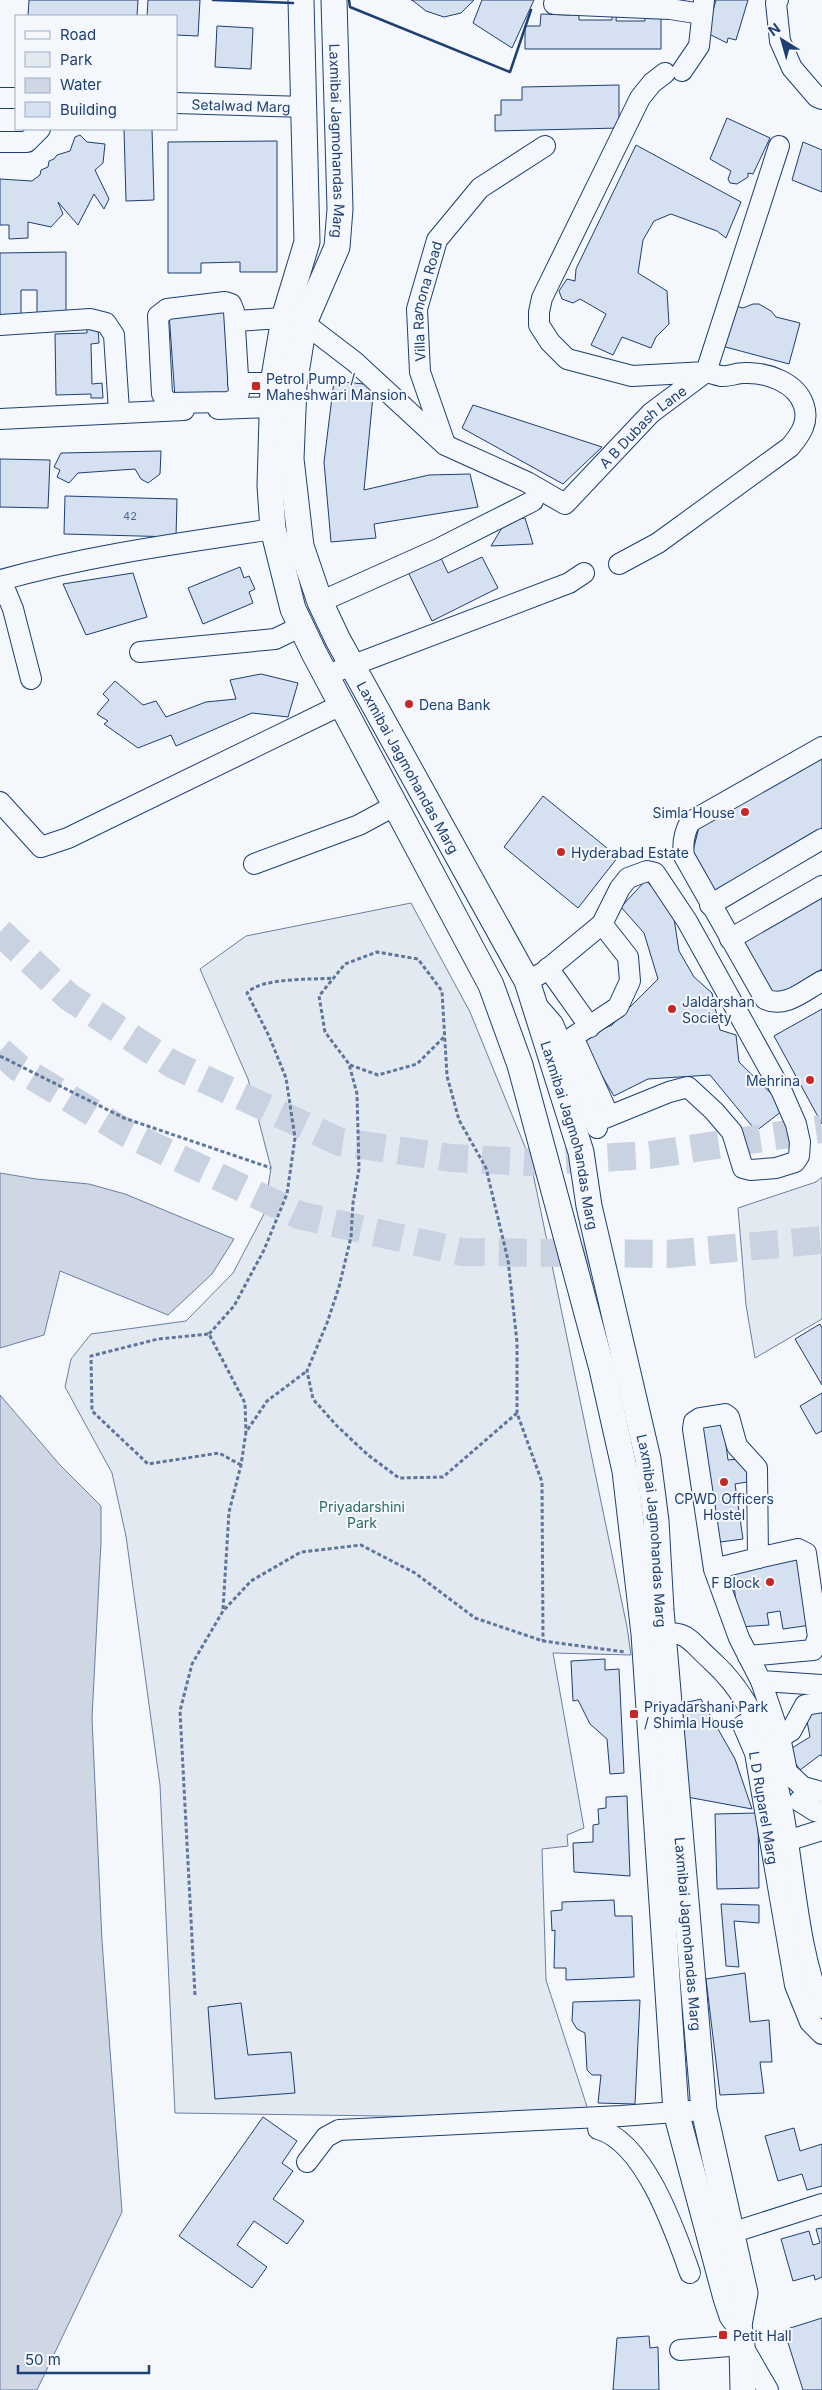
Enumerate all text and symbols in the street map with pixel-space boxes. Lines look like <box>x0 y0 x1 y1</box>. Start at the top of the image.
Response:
legend <box>15 15 178 130</box>
north arrow <box>757 15 807 65</box>
text: N <box>764 19 783 39</box>
text: Road <box>60 25 96 44</box>
street label: Laxmibai Jagmohandas Marg <box>327 43 349 239</box>
text: Park <box>60 50 93 69</box>
text: Water <box>60 75 102 94</box>
street label: Setalwad Marg <box>191 95 291 115</box>
text: Building <box>60 100 117 119</box>
street label: Villa Ramona Road <box>408 239 445 362</box>
place label: Petrol Pump / Maheshwari Mansion <box>266 370 407 403</box>
marker: Petrol Pump / Maheshwari Mansion <box>250 380 262 392</box>
street label: A B Dubash Lane <box>595 381 689 471</box>
house number: 42 <box>123 509 137 523</box>
street label: Laxmibai Jagmohandas Marg <box>354 678 463 856</box>
place label: Dena Bank <box>419 696 491 713</box>
marker: Dena Bank <box>403 698 415 710</box>
place label: Simla House <box>653 804 735 821</box>
marker: Simla House <box>739 806 751 818</box>
place label: Hyderabad Estate <box>571 844 689 861</box>
marker: Hyderabad Estate <box>555 846 567 858</box>
place label: Jaldarshan Society <box>682 993 755 1026</box>
marker: Jaldarshan Society <box>666 1003 678 1015</box>
street label: Laxmibai Jagmohandas Marg <box>538 1039 603 1231</box>
place label: Mehrina <box>746 1072 800 1089</box>
marker: Mehrina <box>804 1074 816 1086</box>
street label: Laxmibai Jagmohandas Marg <box>634 1432 671 1628</box>
marker: CPWD Officers Hostel <box>718 1476 730 1488</box>
place label: CPWD Officers Hostel <box>674 1490 774 1523</box>
park label: Priyadarshini Park <box>319 1498 405 1531</box>
place label: F Block <box>711 1574 760 1591</box>
marker: F Block <box>764 1576 776 1588</box>
place label: Priyadarshani Park / Shimla House <box>644 1698 769 1731</box>
marker: Priyadarshani Park / Shimla House <box>628 1708 640 1720</box>
street label: L D Ruparel Marg <box>746 1750 783 1866</box>
street label: Laxmibai Jagmohandas Marg <box>672 1836 706 2032</box>
place label: Petit Hall <box>733 2327 792 2344</box>
marker: Petit Hall <box>717 2329 729 2341</box>
scale bar <box>18 2342 149 2374</box>
text: 50 m <box>25 2350 61 2369</box>

